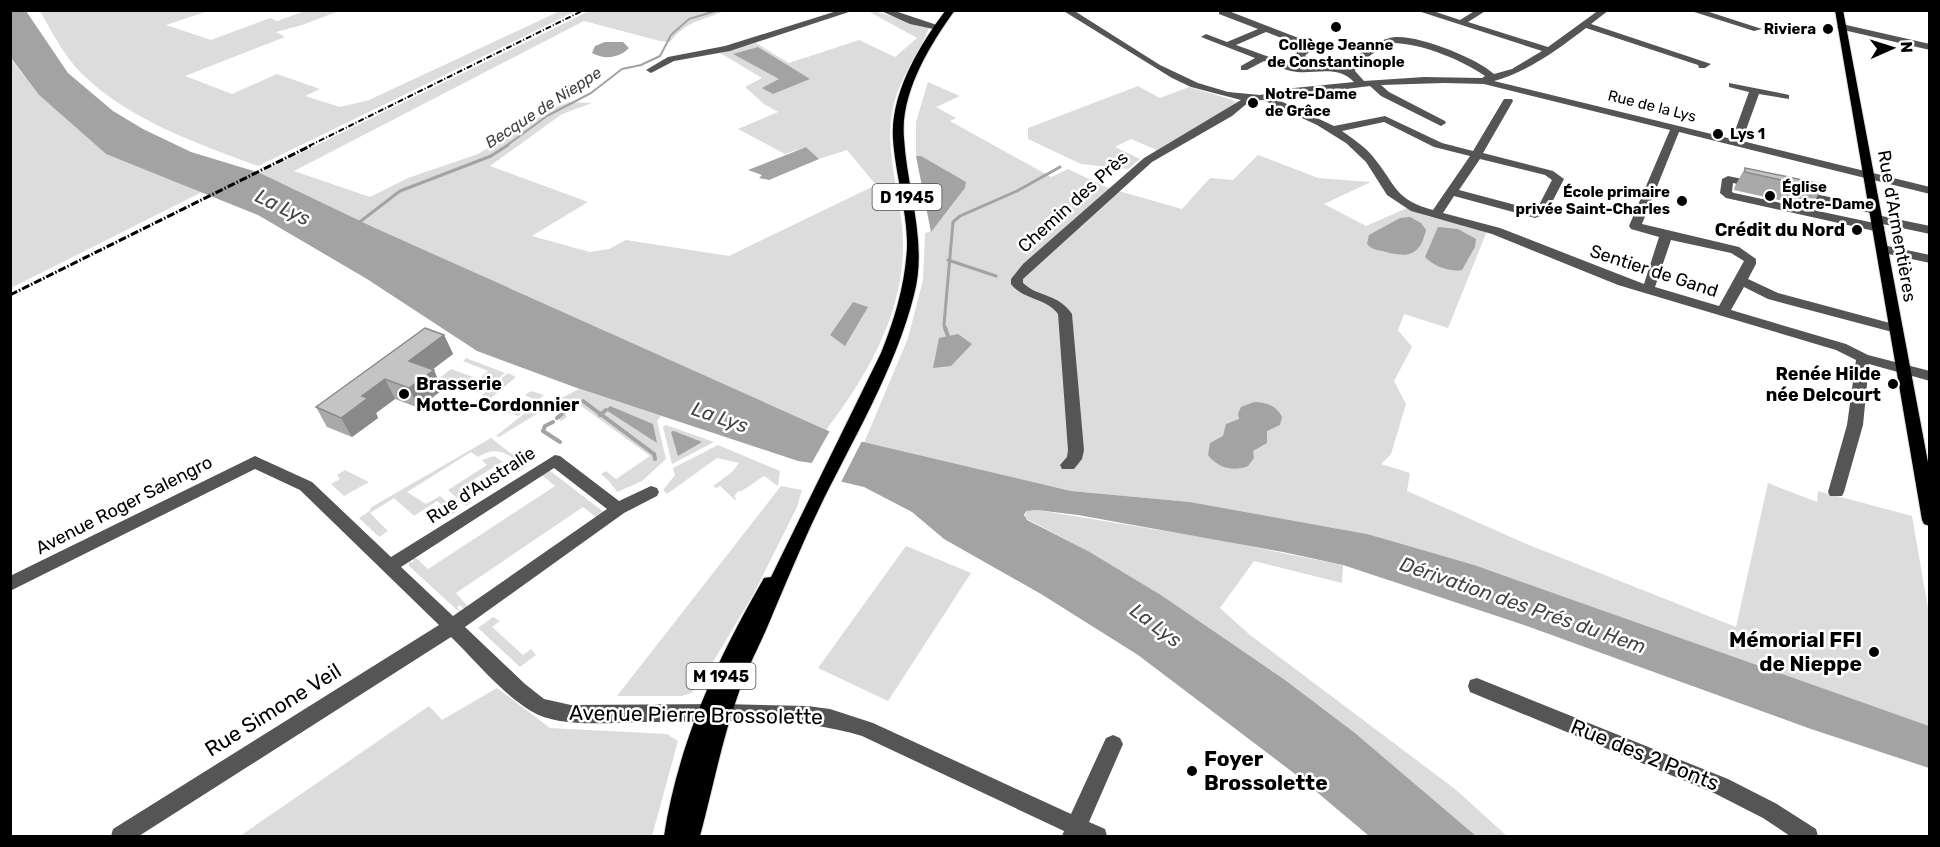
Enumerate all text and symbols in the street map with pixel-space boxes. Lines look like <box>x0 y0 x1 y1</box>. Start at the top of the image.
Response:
north arrow <box>1862 18 1922 78</box>
marker: Collège Jeanne de Constantinople <box>1329 20 1343 34</box>
place label: Riviera <box>1764 20 1816 38</box>
marker: Riviera <box>1821 22 1835 36</box>
place label: Collège Jeanne de Constantinople <box>1267 36 1405 71</box>
text: N <box>1897 41 1916 53</box>
water label: Becque de Nieppe <box>482 63 605 152</box>
place label: Notre-Dame de Grâce <box>1265 85 1357 120</box>
street label: Rue de la Lys <box>1606 86 1698 126</box>
marker: Notre-Dame de Grâce <box>1246 96 1260 110</box>
place label: Lys 1 <box>1730 125 1765 143</box>
marker: Lys 1 <box>1711 127 1725 141</box>
street label: Chemin des Près <box>1013 147 1133 257</box>
street label: Rue d'Armentières <box>1873 148 1921 304</box>
place label: Église Notre-Dame <box>1782 178 1874 213</box>
water label: La Lys <box>252 183 314 231</box>
place label: École primaire privée Saint-Charles <box>1516 183 1670 218</box>
road number: D 1945 <box>872 184 942 210</box>
marker: Église Notre-Dame <box>1763 189 1777 203</box>
marker: École primaire privée Saint-Charles <box>1675 194 1689 208</box>
place label: Crédit du Nord <box>1715 219 1845 241</box>
marker: Crédit du Nord <box>1850 223 1864 237</box>
street label: Sentier de Gand <box>1587 240 1721 302</box>
place label: Renée Hilde née Delcourt <box>1766 363 1881 406</box>
place label: Brasserie Motte-Cordonnier <box>416 373 579 416</box>
marker: Renée Hilde née Delcourt <box>1886 377 1900 391</box>
marker: Brasserie Motte-Cordonnier <box>397 387 411 401</box>
water label: La Lys <box>689 396 751 438</box>
street label: Rue d'Australie <box>423 442 539 528</box>
street label: Avenue Roger Salengro <box>32 451 216 559</box>
water label: Dérivation des Prés du Hem <box>1397 552 1649 658</box>
water label: La Lys <box>1126 598 1186 652</box>
place label: Mémorial FFI de Nieppe <box>1729 627 1862 676</box>
marker: Mémorial FFI de Nieppe <box>1867 645 1881 659</box>
street label: Rue Simone Veil <box>200 658 345 761</box>
road number: M 1945 <box>686 663 756 689</box>
street label: Avenue Pierre Brossolette <box>569 700 823 729</box>
street label: Rue des 2 Ponts <box>1567 713 1723 796</box>
place label: Foyer Brossolette <box>1204 746 1328 795</box>
marker: Foyer Brossolette <box>1185 764 1199 778</box>

